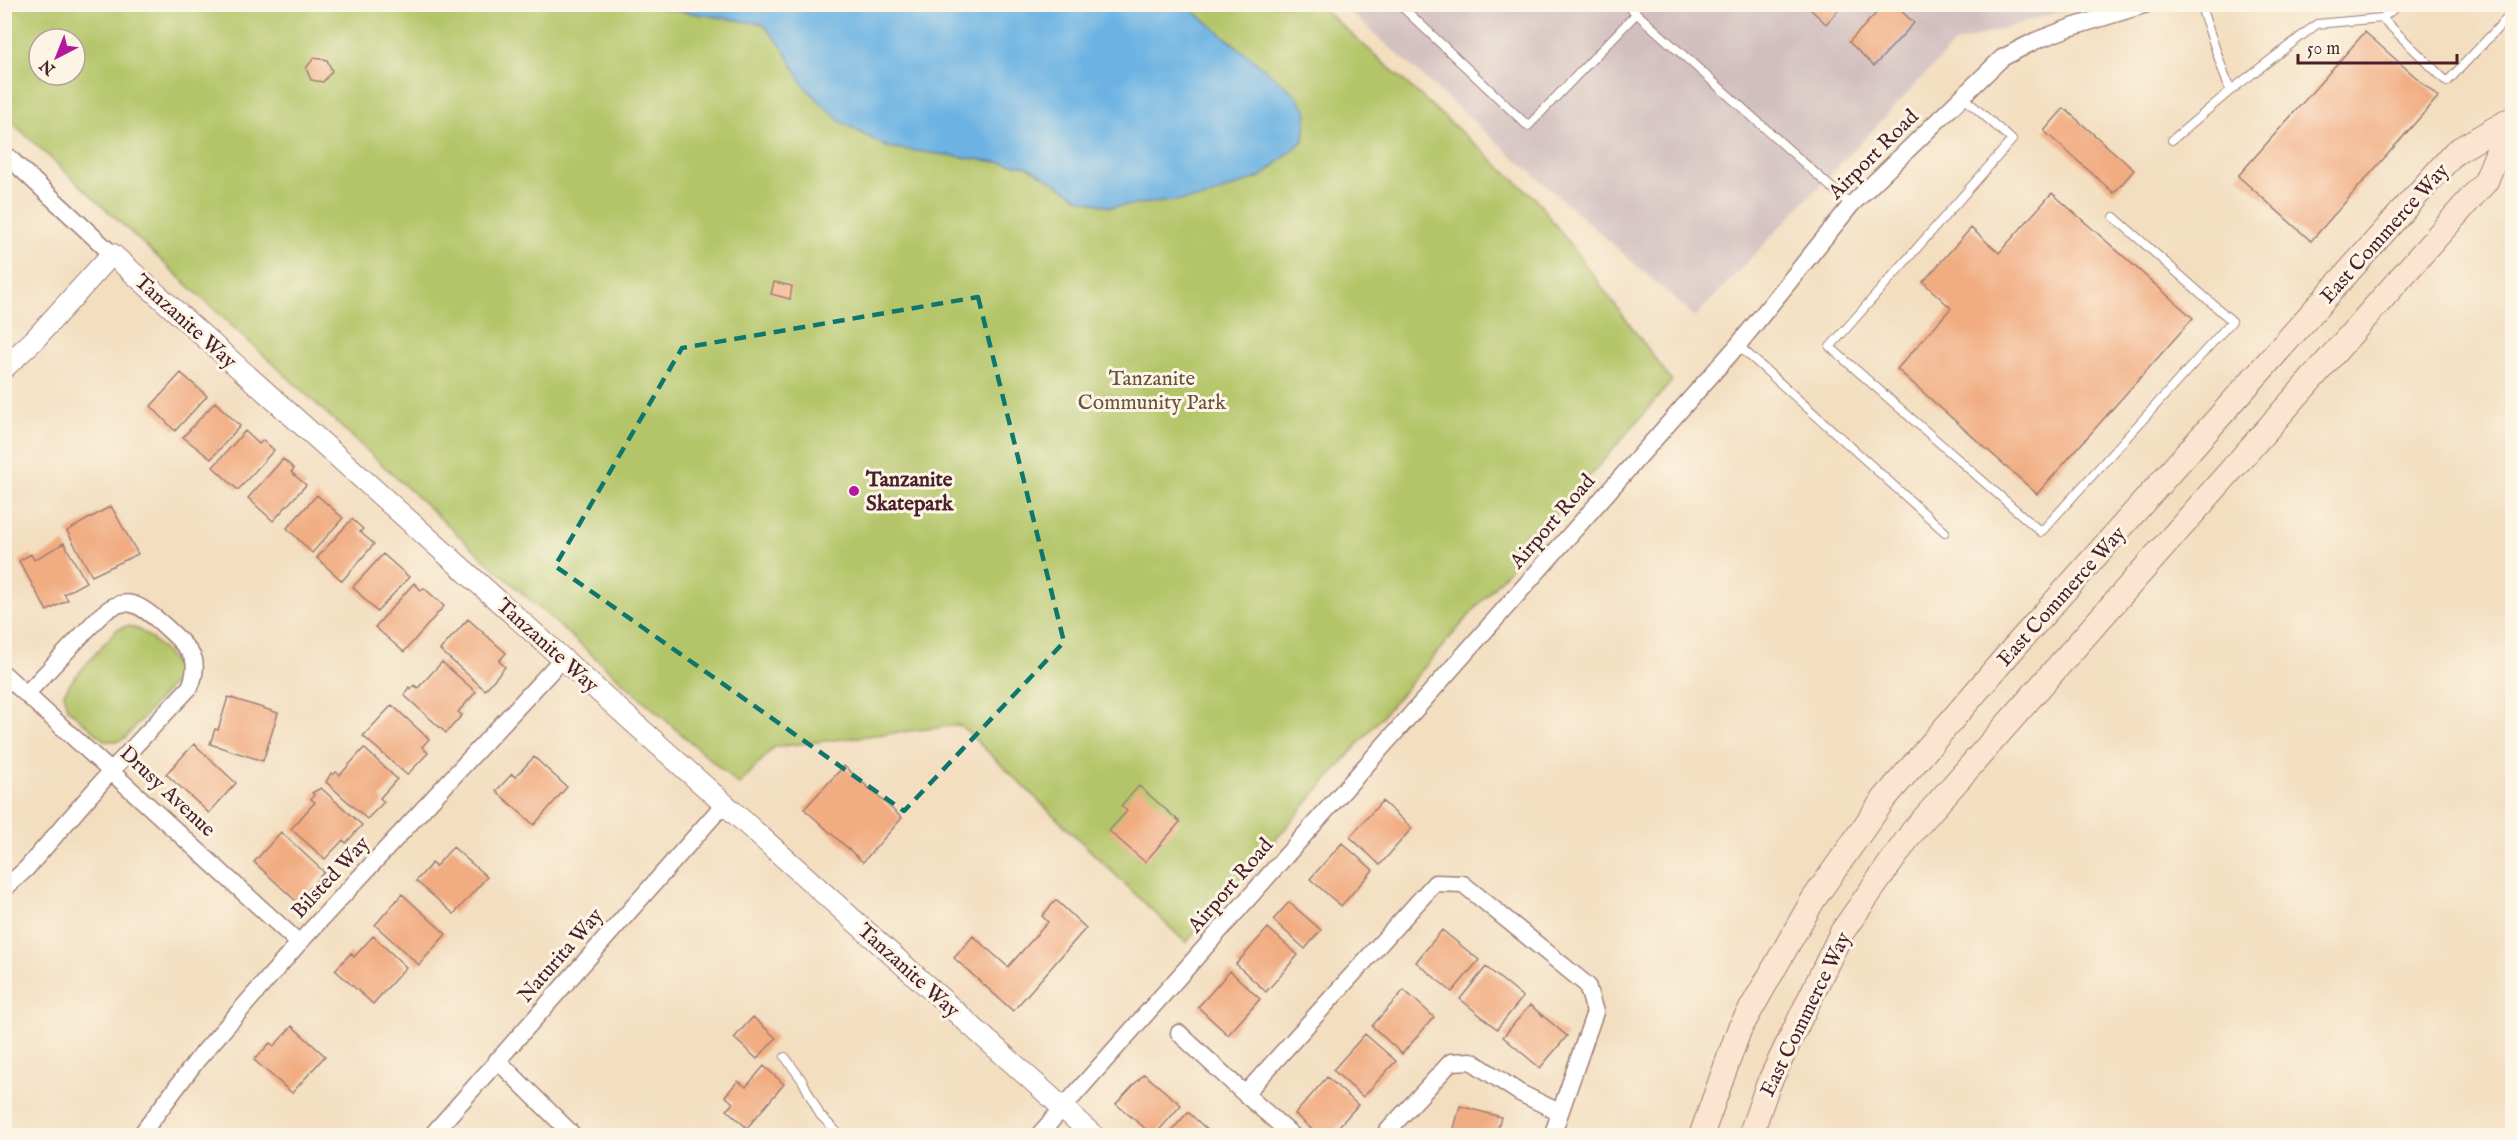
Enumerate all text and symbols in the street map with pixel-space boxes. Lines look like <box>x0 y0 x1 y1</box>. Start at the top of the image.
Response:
north arrow <box>27 27 87 87</box>
scale bar <box>2298 27 2457 65</box>
text: 50 m <box>2307 38 2340 61</box>
text: N <box>36 54 61 79</box>
street label: Airport Road <box>1822 104 1926 207</box>
street label: East Commerce Way <box>2315 158 2456 310</box>
street label: Tanzanite Way <box>128 269 242 376</box>
park label: Tanzanite Community Park <box>1078 366 1227 417</box>
place label: Tanzanite Skatepark <box>865 467 954 518</box>
street label: Airport Road <box>1504 468 1602 576</box>
marker: Tanzanite Skatepark <box>847 484 861 498</box>
street label: East Commerce Way <box>1992 521 2133 673</box>
street label: Tanzanite Way <box>490 593 604 700</box>
street label: Drusy Avenue <box>113 741 221 844</box>
street label: Bilsted Way <box>286 831 377 925</box>
street label: Airport Road <box>1182 832 1280 940</box>
street label: Naturita Way <box>513 903 610 1009</box>
street label: Tanzanite Way <box>851 918 965 1025</box>
street label: East Commerce Way <box>1755 927 1858 1101</box>

